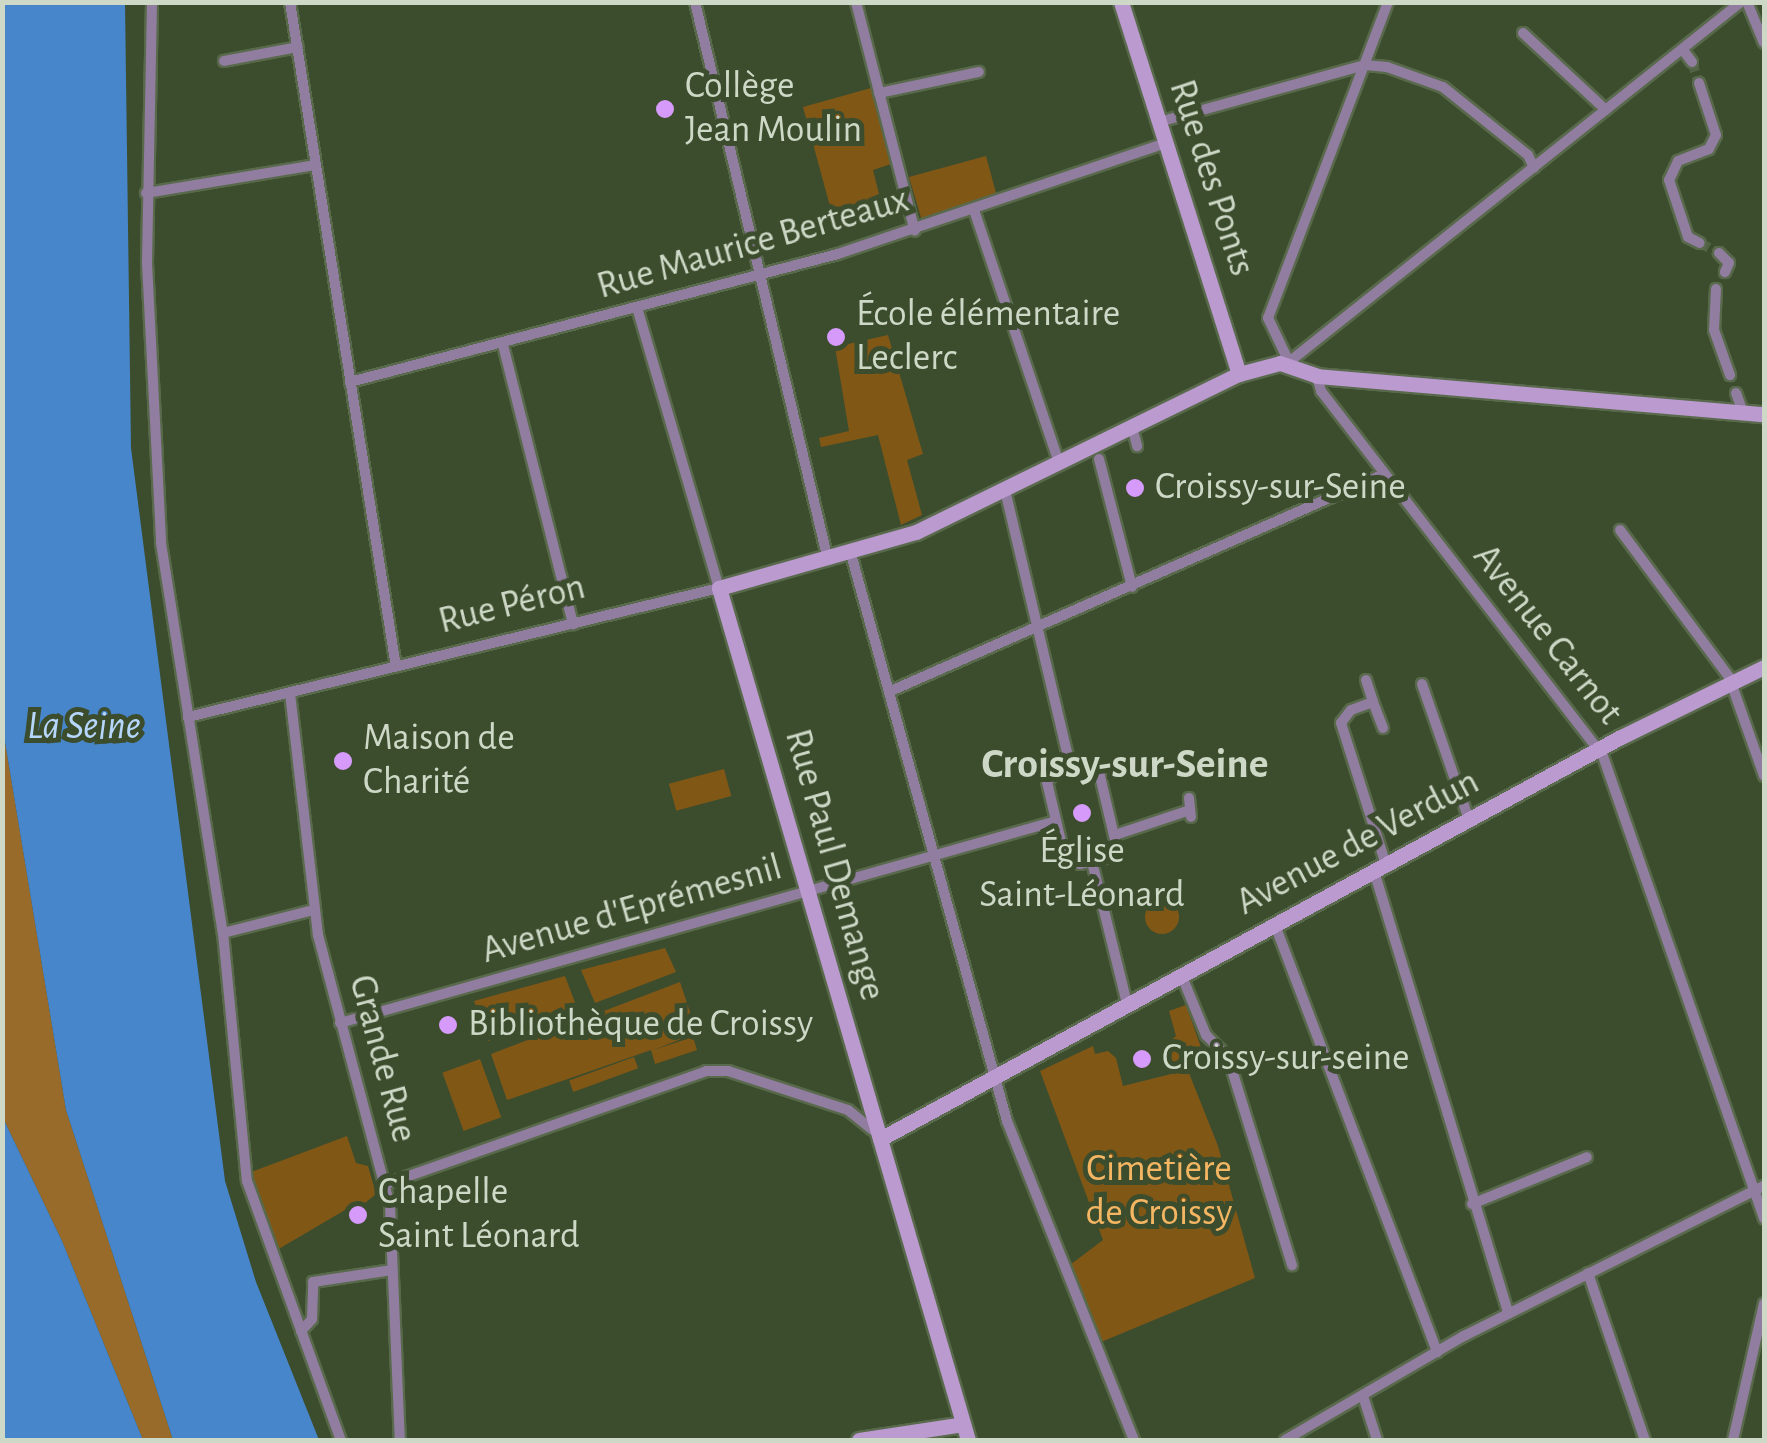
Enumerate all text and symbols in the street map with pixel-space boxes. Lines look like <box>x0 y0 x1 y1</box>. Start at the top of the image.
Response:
place label: Collège Jean Moulin <box>685 64 862 153</box>
street label: Rue des Ponts <box>1158 74 1264 282</box>
marker: Collège Jean Moulin <box>654 98 676 120</box>
street label: Rue Maurice Berteaux <box>592 178 914 310</box>
place label: École élémentaire Leclerc <box>856 292 1120 382</box>
marker: École élémentaire Leclerc <box>825 326 847 348</box>
place label: Croissy-sur-Seine <box>1155 465 1406 511</box>
marker: Croissy-sur-Seine <box>1124 477 1146 499</box>
street label: Avenue Carnot <box>1462 536 1632 734</box>
street label: Rue Péron <box>434 565 590 645</box>
water label: La Seine <box>27 702 141 750</box>
place label: Maison de Charité <box>363 716 515 806</box>
street label: Rue Paul Demange <box>773 724 895 1006</box>
district label: Croissy-sur-Seine <box>981 739 1269 789</box>
marker: Maison de Charité <box>332 750 354 772</box>
street label: Avenue de Verdun <box>1229 760 1487 926</box>
marker: Église Saint-Léonard <box>1071 802 1093 824</box>
place label: Église Saint-Léonard <box>979 829 1185 918</box>
street label: Avenue d'Eprémesnil <box>477 845 787 975</box>
street label: Grande Rue <box>338 970 426 1148</box>
place label: Bibliothèque de Croissy <box>468 1002 813 1048</box>
marker: Bibliothèque de Croissy <box>437 1014 459 1036</box>
place label: Croissy-sur-seine <box>1162 1036 1410 1082</box>
marker: Croissy-sur-seine <box>1131 1048 1153 1070</box>
park label: Cimetière de Croissy <box>1086 1147 1232 1236</box>
place label: Chapelle Saint Léonard <box>378 1170 580 1260</box>
marker: Chapelle Saint Léonard <box>347 1204 369 1226</box>

